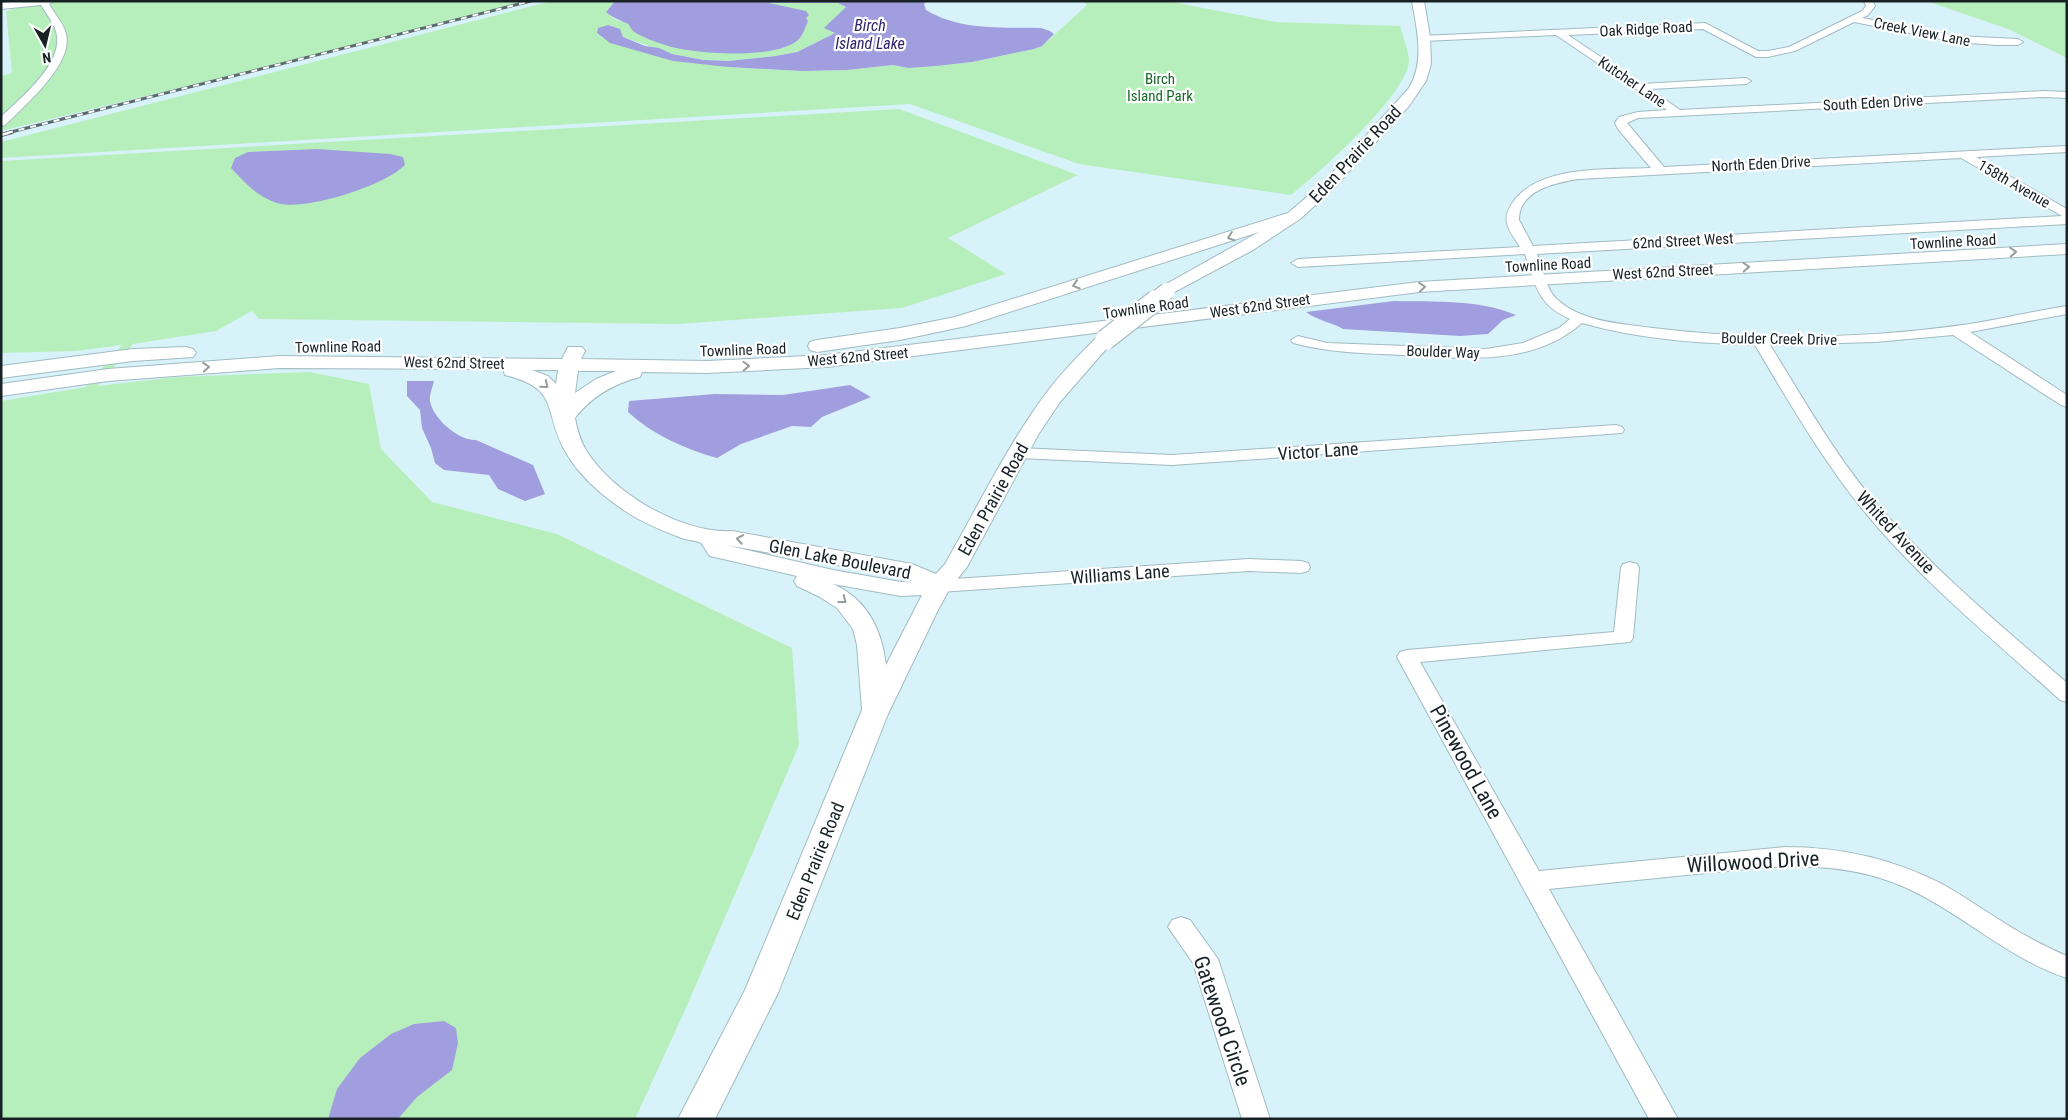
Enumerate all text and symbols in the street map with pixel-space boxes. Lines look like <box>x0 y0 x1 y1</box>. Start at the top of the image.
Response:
street label: Creek View Lane <box>1872 14 1972 50</box>
water label: Birch Island Lake <box>835 16 905 53</box>
street label: Oak Ridge Road <box>1599 18 1693 40</box>
north arrow <box>20 20 70 70</box>
text: N <box>41 49 52 66</box>
street label: Kutcher Lane <box>1595 53 1669 111</box>
park label: Birch Island Park <box>1127 70 1193 105</box>
street label: South Eden Drive <box>1823 91 1923 115</box>
street label: Eden Prairie Road <box>1305 101 1405 207</box>
street label: North Eden Drive <box>1711 152 1811 176</box>
street label: 158th Avenue <box>1975 156 2053 212</box>
street label: 62nd Street West <box>1632 229 1734 253</box>
one-way arrow <box>1228 231 1236 241</box>
street label: Townline Road <box>1909 231 1997 253</box>
one-way arrow <box>2009 246 2017 257</box>
street label: Townline Road <box>1504 254 1592 276</box>
street label: West 62nd Street <box>1612 260 1714 284</box>
one-way arrow <box>1742 262 1750 273</box>
one-way arrow <box>1073 279 1081 289</box>
one-way arrow <box>1419 282 1427 293</box>
street label: West 62nd Street <box>1209 290 1311 322</box>
street label: Townline Road <box>1102 293 1190 323</box>
street label: Boulder Creek Drive <box>1721 329 1837 349</box>
street label: Townline Road <box>295 337 381 357</box>
street label: Townline Road <box>700 339 786 361</box>
street label: Boulder Way <box>1406 342 1480 362</box>
street label: West 62nd Street <box>807 344 909 370</box>
street label: West 62nd Street <box>403 353 505 373</box>
one-way arrow <box>742 360 750 371</box>
one-way arrow <box>202 361 210 372</box>
one-way arrow <box>540 379 549 388</box>
street label: Victor Lane <box>1277 438 1359 464</box>
street label: Eden Prairie Road <box>953 439 1033 559</box>
street label: Whited Avenue <box>1852 486 1940 578</box>
one-way arrow <box>736 535 744 545</box>
street label: Glen Lake Boulevard <box>767 535 913 583</box>
street label: Williams Lane <box>1070 560 1170 588</box>
one-way arrow <box>837 594 847 603</box>
street label: Pinewood Lane <box>1425 701 1507 823</box>
street label: Eden Prairie Road <box>782 799 848 923</box>
street label: Willowood Drive <box>1686 847 1820 877</box>
street label: Gatewood Circle <box>1189 953 1255 1089</box>

